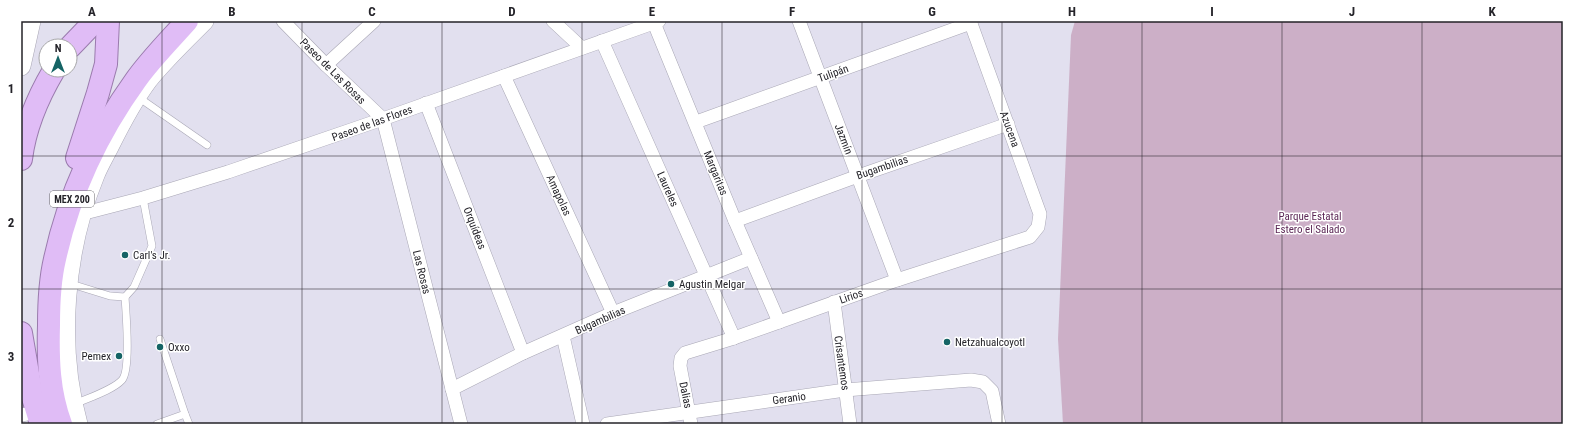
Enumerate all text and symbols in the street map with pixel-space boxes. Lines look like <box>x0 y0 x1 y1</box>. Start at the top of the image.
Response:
text: A <box>88 4 96 19</box>
text: B <box>228 4 236 19</box>
text: C <box>368 4 376 19</box>
text: D <box>508 4 516 19</box>
text: E <box>649 4 656 19</box>
text: F <box>789 4 795 19</box>
text: G <box>928 4 936 19</box>
text: H <box>1068 4 1076 19</box>
text: I <box>1210 4 1214 19</box>
text: J <box>1349 4 1355 19</box>
text: K <box>1488 4 1496 19</box>
street label: Paseo de Las Rosas <box>297 36 368 107</box>
north arrow <box>38 38 78 78</box>
text: N <box>55 42 62 55</box>
street label: Tulipán <box>816 62 850 85</box>
text: 1 <box>8 81 14 96</box>
street label: Paseo de las Flores <box>330 103 414 144</box>
street label: Azucena <box>997 109 1022 149</box>
street label: Jazmín <box>832 122 855 156</box>
street label: Margaritas <box>701 149 730 197</box>
street label: Bugambilias <box>855 153 910 182</box>
street label: Laureles <box>654 170 681 209</box>
street label: Amapolas <box>543 173 574 218</box>
road number: MEX 200 <box>50 191 94 207</box>
street label: Orquídeas <box>461 205 489 251</box>
park label: Parque Estatal Estero el Salado <box>1275 210 1346 236</box>
text: 2 <box>8 215 15 230</box>
place label: Carl's Jr. <box>133 249 170 262</box>
street label: Las Rosas <box>410 249 433 295</box>
marker: Carl's Jr. <box>120 250 130 260</box>
place label: Agustin Melgar <box>679 278 745 291</box>
marker: Agustin Melgar <box>666 279 676 289</box>
street label: Lirios <box>838 286 865 307</box>
street label: Bugambilias <box>573 304 627 337</box>
street label: Crisantemos <box>831 335 852 391</box>
place label: Netzahualcoyotl <box>955 336 1025 349</box>
marker: Netzahualcoyotl <box>942 337 952 347</box>
place label: Oxxo <box>168 341 190 354</box>
marker: Oxxo <box>155 342 165 352</box>
text: 3 <box>8 349 14 364</box>
place label: Pemex <box>82 350 111 363</box>
marker: Pemex <box>114 351 124 361</box>
street label: Dalias <box>676 381 695 410</box>
street label: Geranio <box>772 390 807 407</box>

